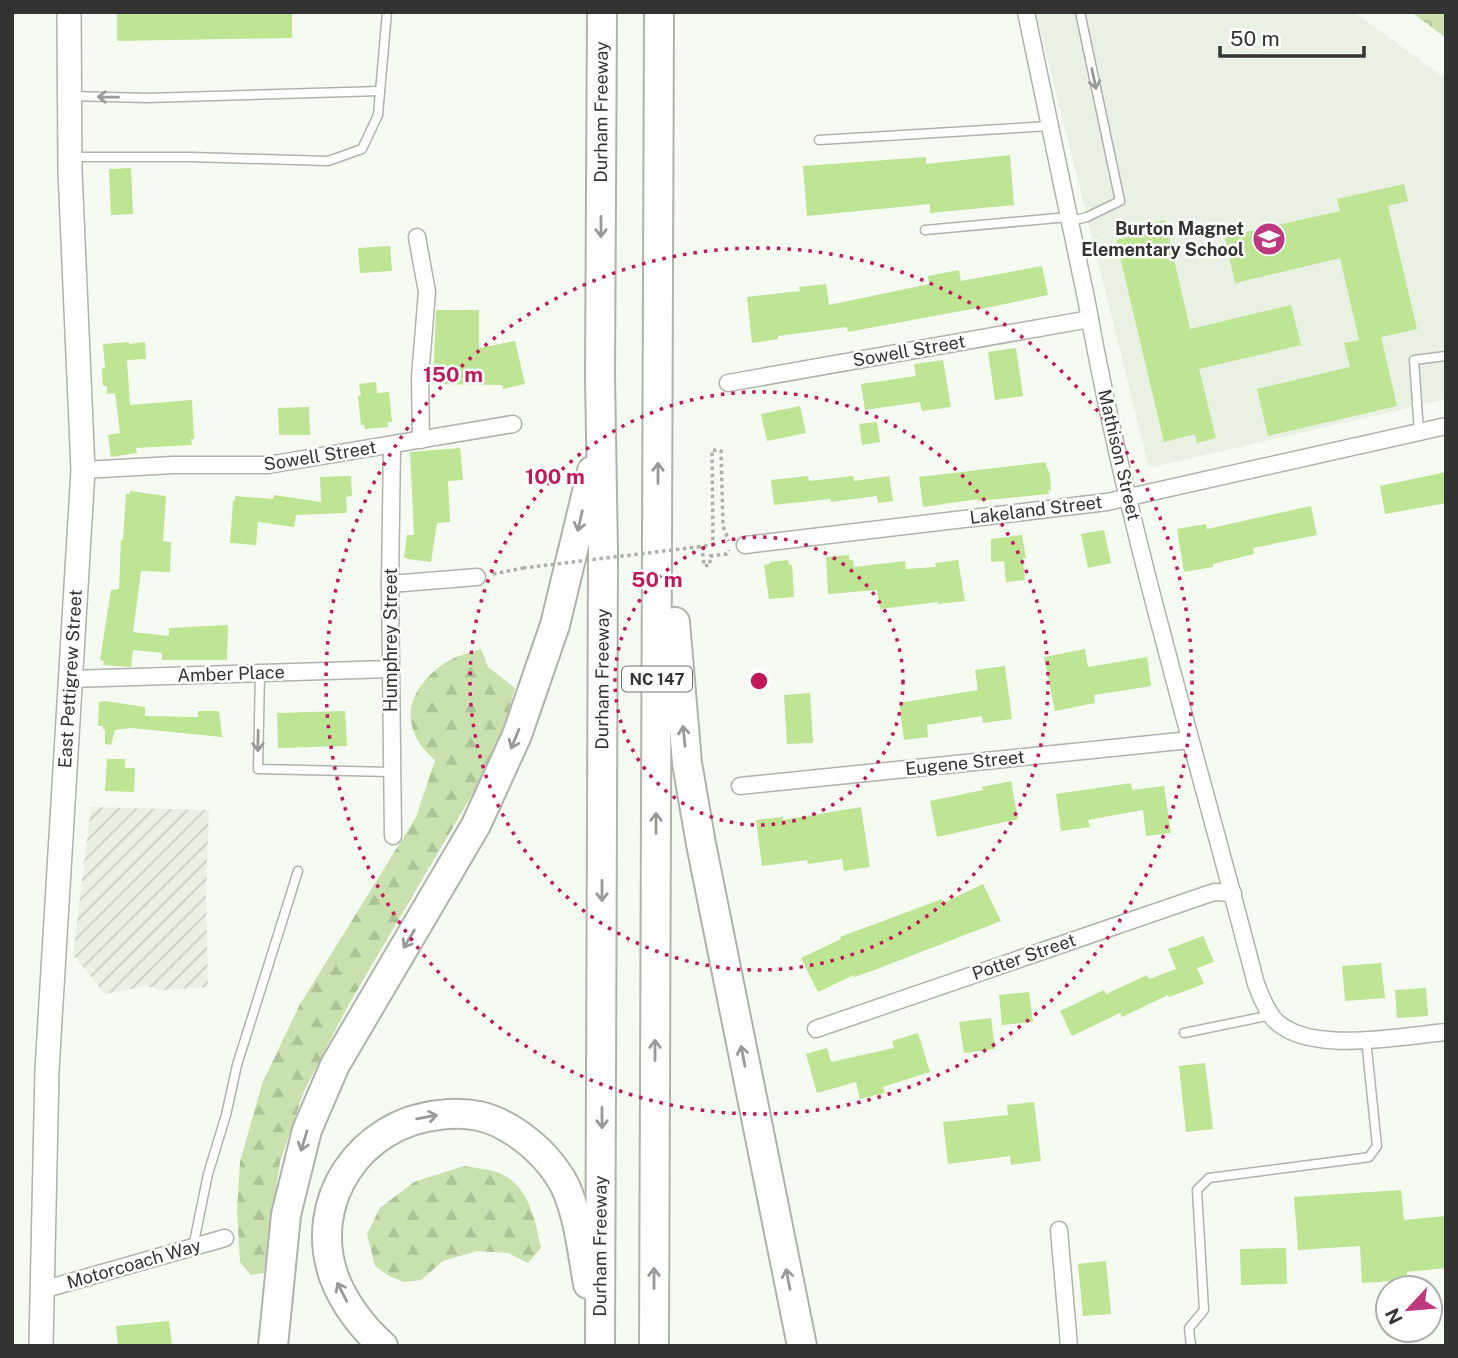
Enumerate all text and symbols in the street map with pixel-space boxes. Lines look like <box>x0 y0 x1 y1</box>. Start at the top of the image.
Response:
scale bar <box>1220 14 1364 58</box>
text: 50 m <box>1230 26 1280 51</box>
street label: Durham Freeway <box>590 41 612 183</box>
one-way arrow <box>1088 67 1101 90</box>
one-way arrow <box>96 90 119 103</box>
one-way arrow <box>594 216 607 239</box>
place label: Burton Magnet Elementary School <box>1081 218 1244 260</box>
school or university icon: Burton Magnet Elementary School <box>1250 220 1288 258</box>
street label: Sowell Street <box>851 330 967 371</box>
text: 150 m <box>423 362 483 387</box>
street label: Mathison Street <box>1094 387 1145 522</box>
street label: Sowell Street <box>262 436 378 475</box>
one-way arrow <box>651 461 665 484</box>
text: 100 m <box>525 464 585 489</box>
street label: Lakeland Street <box>968 491 1103 528</box>
one-way arrow <box>573 509 586 532</box>
text: 50 m <box>631 567 683 592</box>
street label: Humphrey Street <box>380 568 401 712</box>
street label: East Pettigrew Street <box>54 589 86 769</box>
street label: Durham Freeway <box>591 608 613 750</box>
street label: Amber Place <box>177 661 285 686</box>
road number: NC 147 <box>622 666 692 692</box>
centre of rings <box>747 669 771 693</box>
one-way arrow <box>677 725 690 748</box>
one-way arrow <box>508 727 521 749</box>
one-way arrow <box>252 730 265 753</box>
street label: Eugene Street <box>904 746 1026 779</box>
one-way arrow <box>649 811 663 834</box>
one-way arrow <box>595 879 609 902</box>
one-way arrow <box>401 929 415 949</box>
street label: Potter Street <box>969 929 1078 984</box>
one-way arrow <box>648 1039 662 1062</box>
one-way arrow <box>736 1045 750 1068</box>
one-way arrow <box>595 1106 609 1129</box>
one-way arrow <box>415 1110 438 1123</box>
one-way arrow <box>297 1129 310 1151</box>
street label: Durham Freeway <box>589 1175 611 1317</box>
street label: Motorcoach Way <box>64 1234 204 1293</box>
one-way arrow <box>647 1266 661 1289</box>
one-way arrow <box>780 1268 794 1291</box>
north arrow <box>1374 1274 1444 1344</box>
one-way arrow <box>334 1282 348 1303</box>
text: N <box>1381 1305 1407 1328</box>

